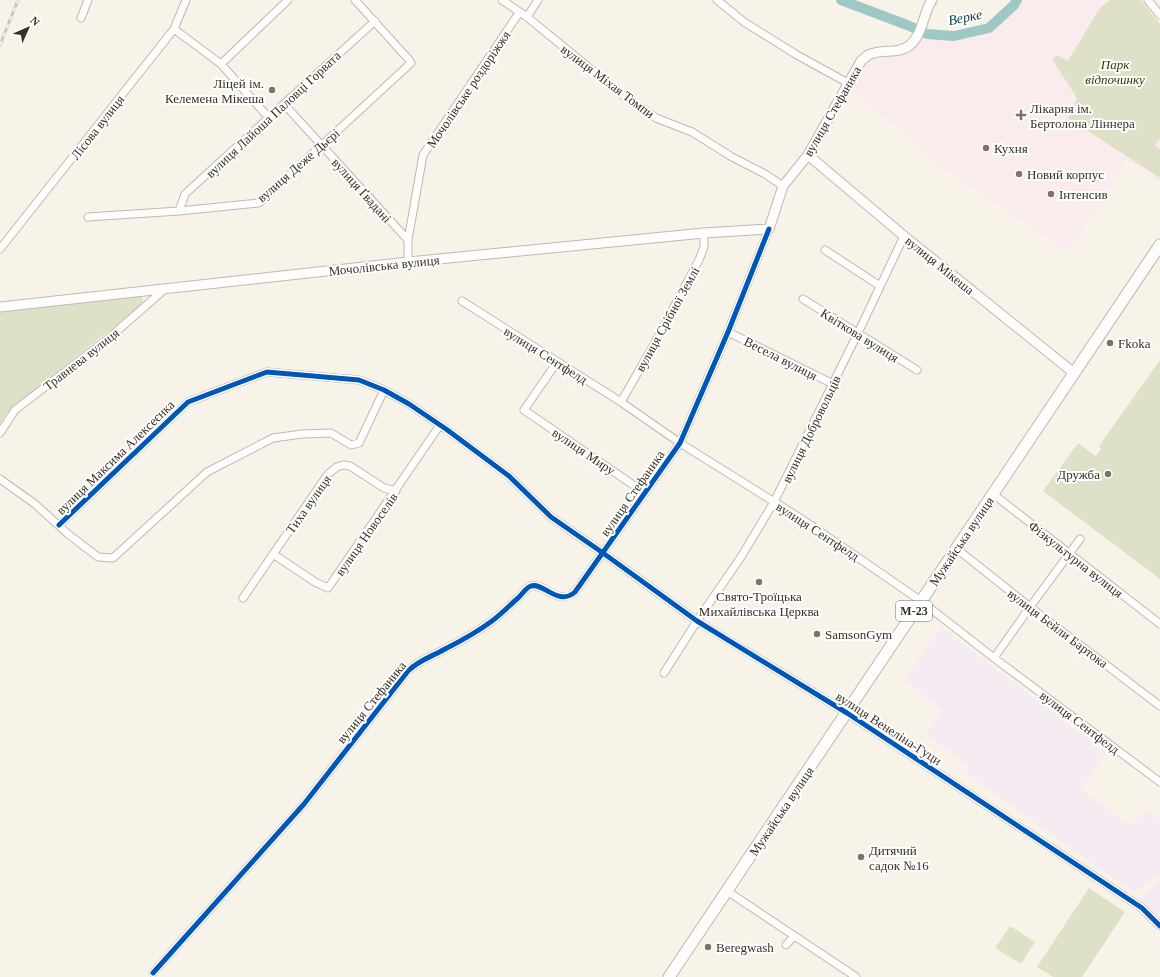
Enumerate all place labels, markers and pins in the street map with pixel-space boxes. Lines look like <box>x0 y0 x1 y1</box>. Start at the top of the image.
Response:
place label: Ліцей ім. Келемена Мікеша <box>165 76 264 106</box>
marker: Ліцей ім. Келемена Мікеша <box>267 85 277 95</box>
place label: Лікарня ім. Бертолона Ліннера <box>1030 101 1135 131</box>
marker: Лікарня ім. Бертолона Ліннера <box>1015 109 1027 121</box>
place label: Кухня <box>994 141 1028 156</box>
marker: Кухня <box>981 143 991 153</box>
place label: Новий корпус <box>1027 167 1104 182</box>
marker: Новий корпус <box>1014 169 1024 179</box>
place label: Інтенсив <box>1059 187 1108 202</box>
marker: Інтенсив <box>1046 189 1056 199</box>
place label: Fkoka <box>1118 336 1151 351</box>
marker: Fkoka <box>1105 338 1115 348</box>
place label: Дружба <box>1057 467 1100 482</box>
marker: Дружба <box>1103 469 1113 479</box>
marker: Свято-Троїцька Михайлівська Церква <box>754 577 764 587</box>
place label: Свято-Троїцька Михайлівська Церква <box>699 589 819 619</box>
place label: SamsonGym <box>825 627 892 642</box>
marker: SamsonGym <box>812 629 822 639</box>
place label: Дитячий садок №16 <box>869 843 929 873</box>
marker: Дитячий садок №16 <box>856 852 866 862</box>
place label: Beregwash <box>716 940 774 955</box>
marker: Beregwash <box>703 942 713 952</box>

